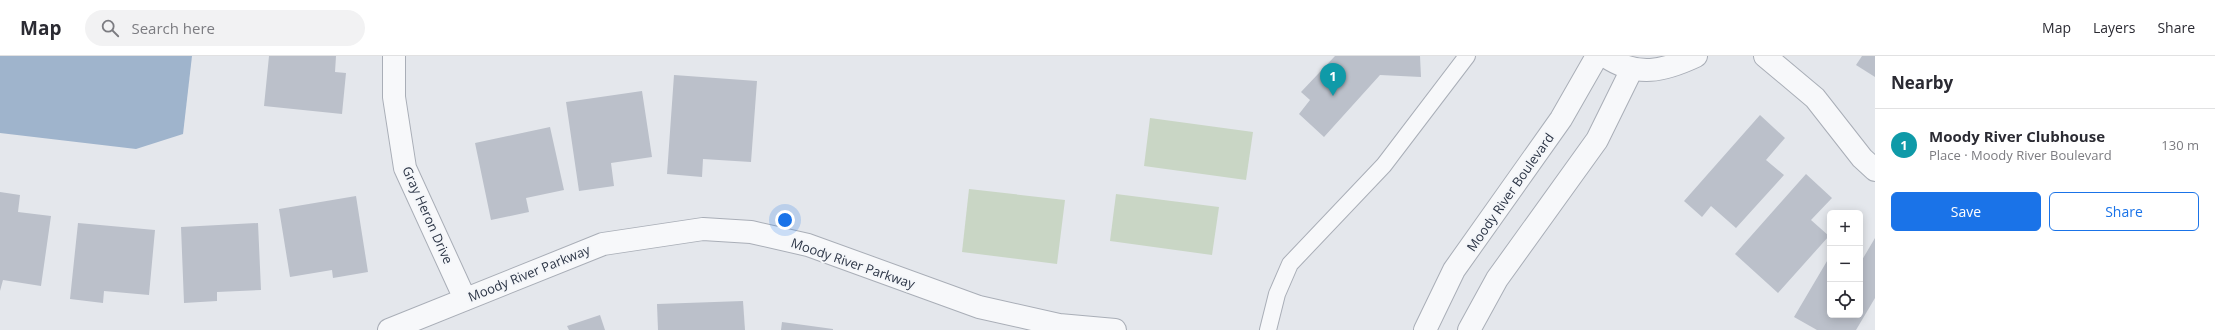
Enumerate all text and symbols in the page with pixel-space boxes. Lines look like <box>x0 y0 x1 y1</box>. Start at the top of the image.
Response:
search box <box>85 10 365 46</box>
text: Map <box>20 15 61 41</box>
icon: search <box>99 17 121 39</box>
text: Search here <box>131 18 215 38</box>
text: Map <box>2042 18 2071 37</box>
text: Layers <box>2093 18 2135 37</box>
text: Share <box>2157 18 2195 37</box>
pin: 1 <box>1320 63 1346 96</box>
text: Nearby <box>1891 71 1953 94</box>
text: Moody River Clubhouse <box>1929 126 2105 146</box>
street label: Moody River Boulevard <box>1462 129 1558 255</box>
text: 1 <box>1900 136 1908 154</box>
text: 130 m <box>2161 136 2199 154</box>
text: Place · Moody River Boulevard <box>1929 146 2112 164</box>
street label: Gray Heron Drive <box>398 163 458 267</box>
button: Save <box>1891 192 2041 231</box>
button: Share <box>2049 192 2199 231</box>
your location <box>775 210 795 230</box>
map controls <box>1827 210 1863 318</box>
button: + <box>1827 210 1863 246</box>
street label: Moody River Parkway <box>789 233 918 293</box>
street label: Moody River Parkway <box>465 240 593 306</box>
button: − <box>1827 246 1863 282</box>
button: locate <box>1827 282 1863 318</box>

